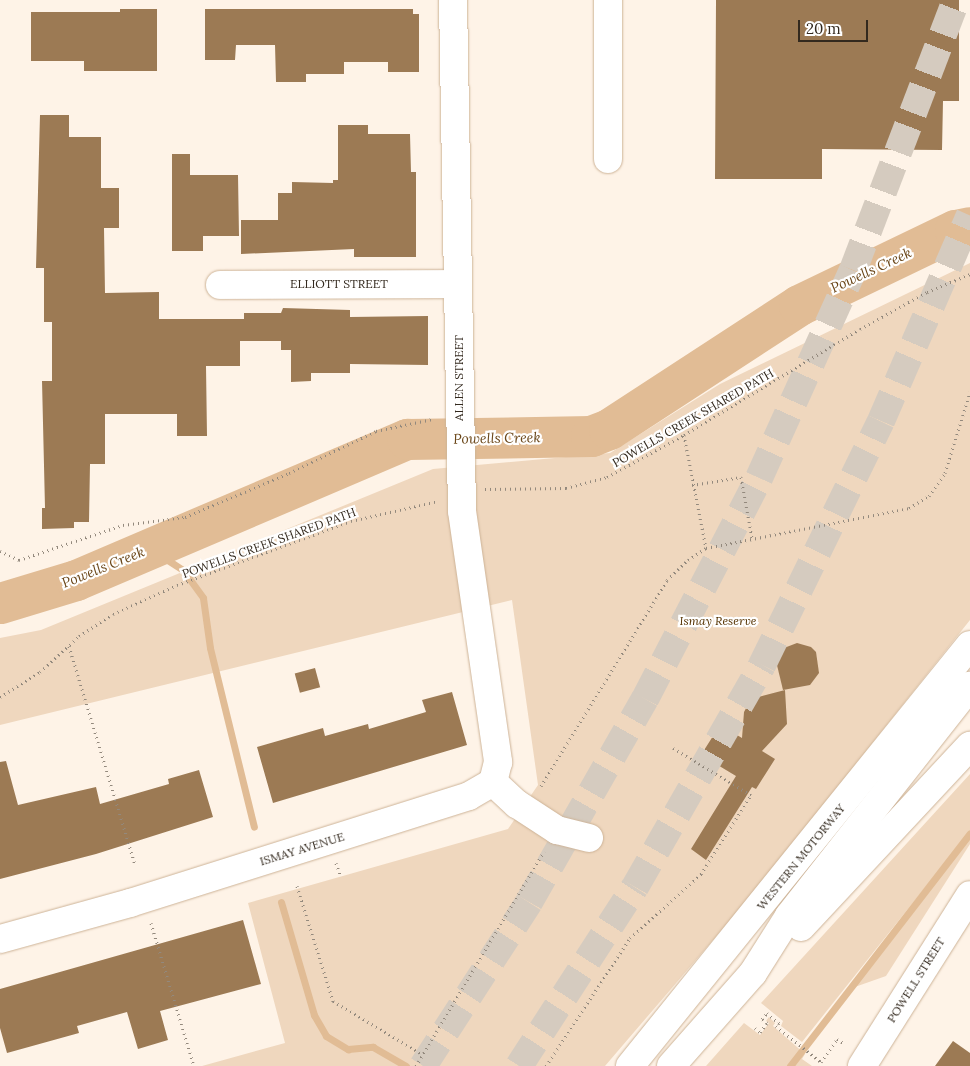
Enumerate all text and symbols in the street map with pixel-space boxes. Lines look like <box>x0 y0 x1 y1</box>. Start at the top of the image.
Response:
scale bar <box>800 10 870 42</box>
text: 20 m <box>806 19 841 38</box>
water label: Powells Creek <box>828 244 914 296</box>
street label: ELLIOTT STREET <box>290 277 388 291</box>
street label: ALLEN STREET <box>452 335 466 421</box>
street label: POWELLS CREEK SHARED PATH <box>610 366 776 470</box>
water label: Powells Creek <box>453 429 541 447</box>
street label: POWELLS CREEK SHARED PATH <box>180 505 358 581</box>
water label: Powells Creek <box>59 543 147 591</box>
park label: Ismay Reserve <box>680 614 756 628</box>
street label: WESTERN MOTORWAY <box>754 801 848 913</box>
street label: ISMAY AVENUE <box>258 829 346 869</box>
street label: POWELL STREET <box>884 935 948 1025</box>

